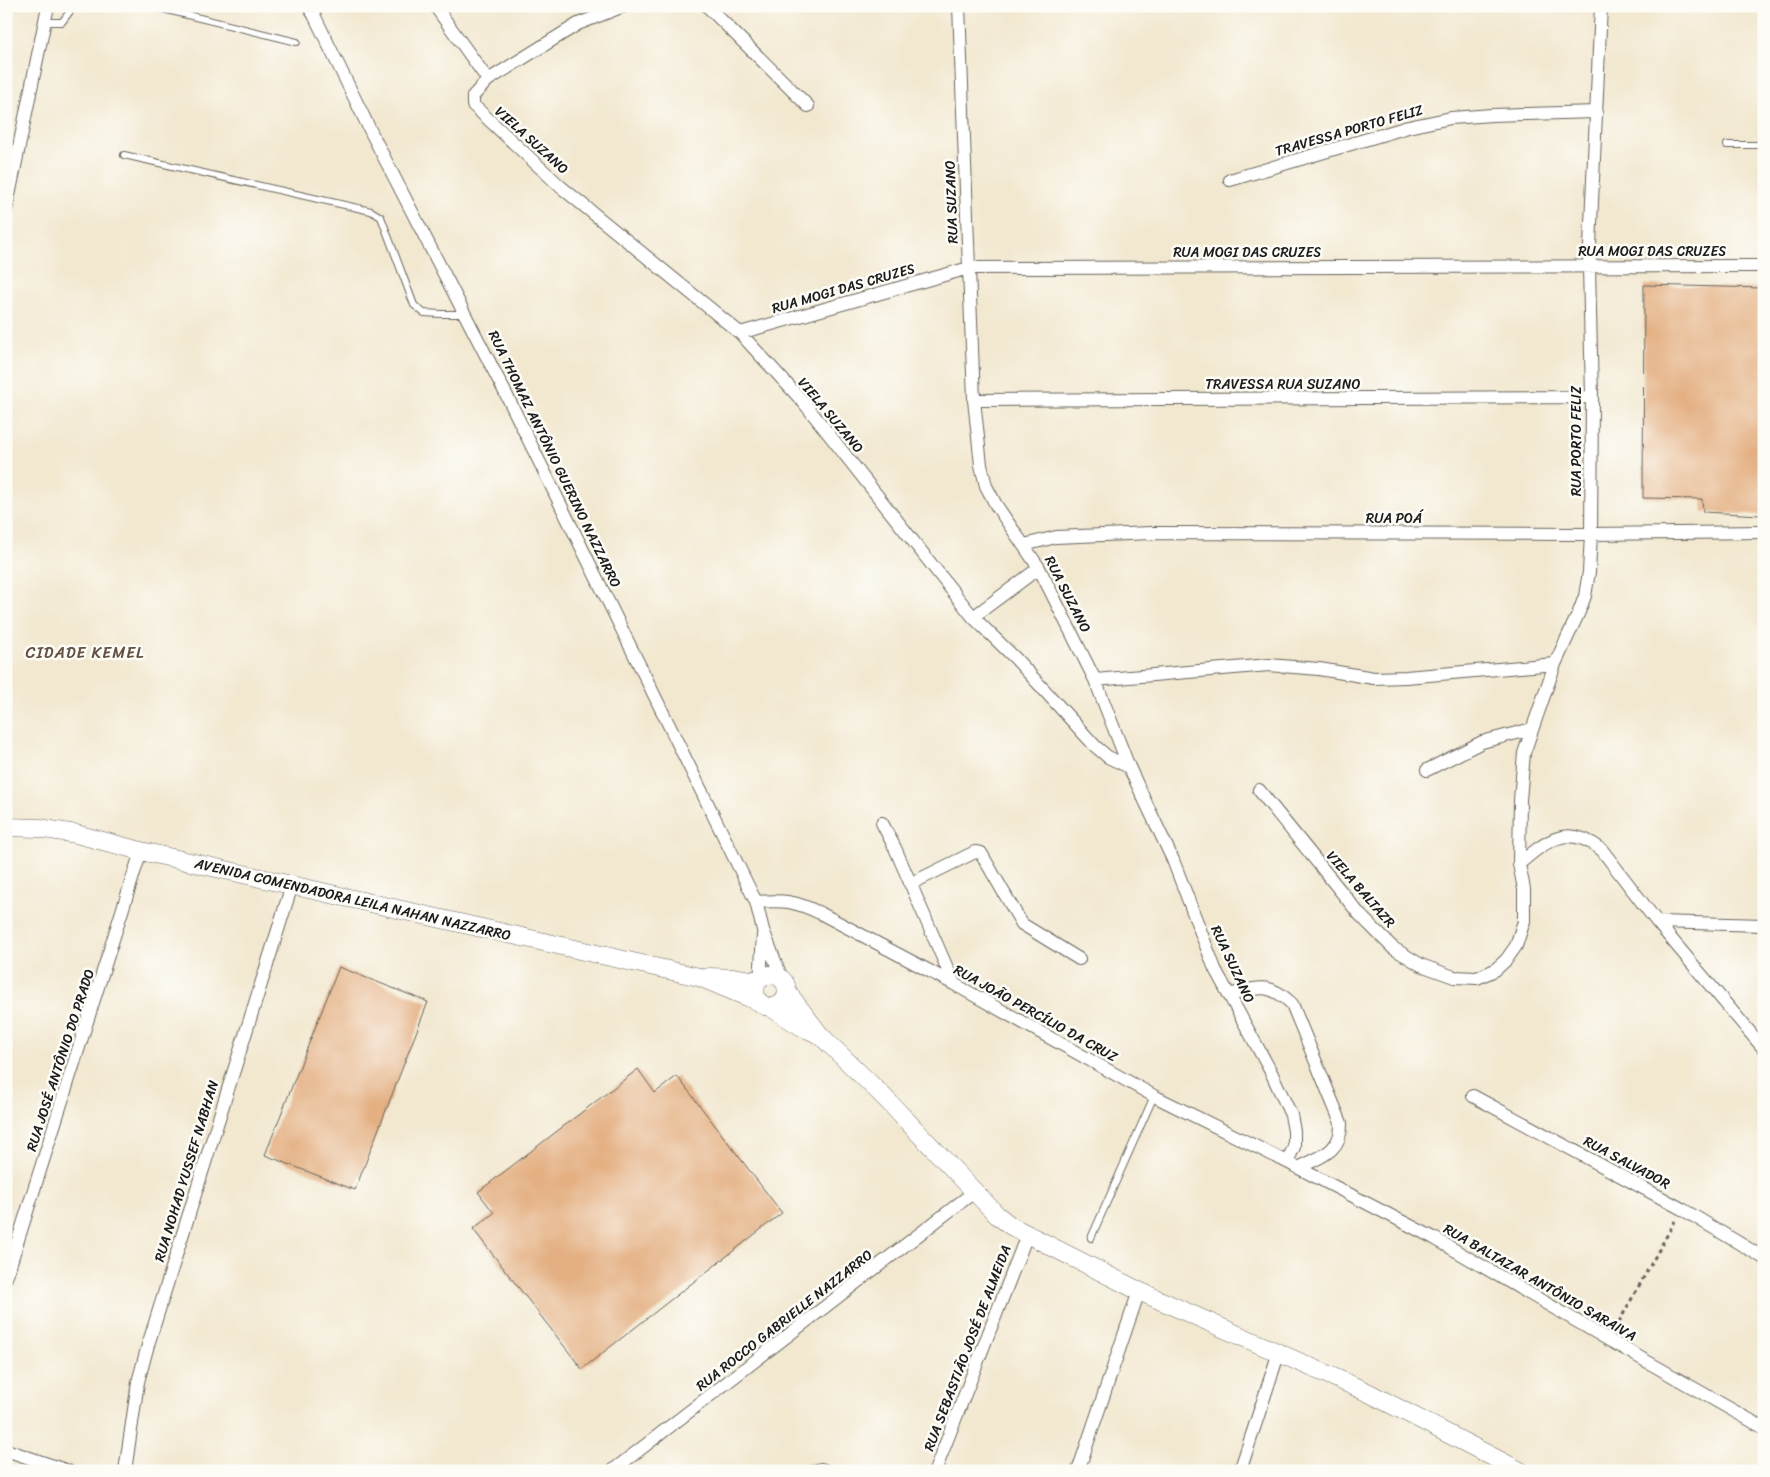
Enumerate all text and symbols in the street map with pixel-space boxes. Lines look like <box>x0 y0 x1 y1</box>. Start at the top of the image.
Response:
street label: TRAVESSA PORTO FELIZ <box>1272 97 1426 164</box>
street label: VIELA SUZANO <box>489 100 575 181</box>
street label: RUA SUZANO <box>938 160 965 244</box>
street label: RUA MOGI DAS CRUZES <box>1578 239 1726 264</box>
street label: RUA MOGI DAS CRUZES <box>1173 240 1321 265</box>
street label: RUA MOGI DAS CRUZES <box>769 256 918 321</box>
street label: RUA THOMAZ ANTÔNIO GUERINO NAZZARRO <box>481 326 628 592</box>
street label: VIELA SUZANO <box>791 372 870 459</box>
street label: TRAVESSA RUA SUZANO <box>1205 372 1361 397</box>
street label: RUA PORTO FELIZ <box>1564 385 1589 496</box>
street label: RUA POÁ <box>1366 506 1424 531</box>
street label: RUA SUZANO <box>1037 551 1098 637</box>
district label: CIDADE KEMEL <box>26 638 144 667</box>
street label: VIELA BALTAZR <box>1320 845 1402 934</box>
street label: AVENIDA COMENDADORA LEILA NAHAN NAZZARRO <box>191 851 513 948</box>
street label: RUA SUZANO <box>1204 921 1262 1007</box>
street label: RUA JOÃO PERCÍLIO DA CRUZ <box>949 958 1123 1069</box>
street label: RUA JOSÉ ANTÔNIO DO PRADO <box>19 966 102 1155</box>
street label: RUA NOHAD YUSSEF NABHAN <box>147 1077 226 1265</box>
street label: RUA SALVADOR <box>1579 1129 1675 1196</box>
street label: RUA BALTAZAR ANTÔNIO SARAIVA <box>1438 1217 1641 1348</box>
street label: RUA SEBASTIÃO JOSÉ DE ALMEIDA <box>917 1241 1018 1455</box>
street label: RUA ROCCO GABRIELLE NAZZARRO <box>690 1243 878 1398</box>

